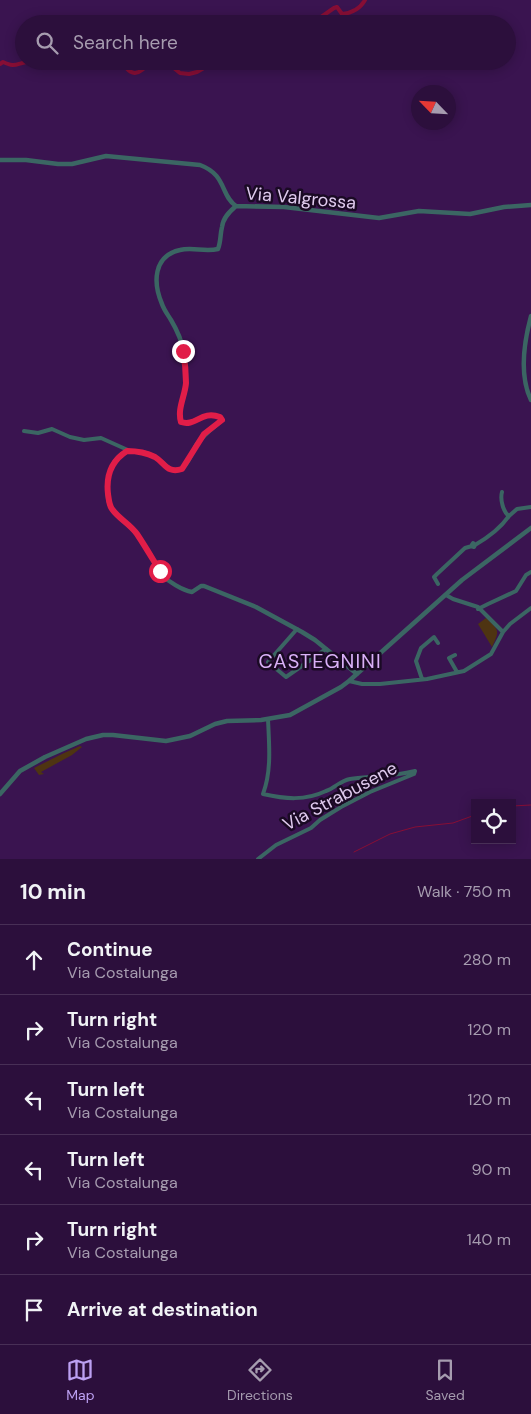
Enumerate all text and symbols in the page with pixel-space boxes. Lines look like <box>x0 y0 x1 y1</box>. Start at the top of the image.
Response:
search box <box>15 15 516 70</box>
icon: search <box>33 29 61 57</box>
text: Search here <box>73 30 178 55</box>
north arrow <box>411 85 456 130</box>
street label: Via Valgrossa <box>245 181 357 215</box>
route end <box>172 340 195 363</box>
route start <box>149 560 172 583</box>
district label: CASTEGNINI <box>258 648 382 674</box>
street label: Via Strabusene <box>279 756 401 836</box>
map controls <box>471 799 516 844</box>
button: locate <box>471 799 516 844</box>
text: 10 min <box>20 878 86 906</box>
text: Walk · 750 m <box>417 881 511 902</box>
text: Continue <box>67 937 153 962</box>
icon: ahead <box>20 946 48 974</box>
text: 280 m <box>463 949 511 970</box>
text: Via Costalunga <box>67 962 178 983</box>
text: Turn right <box>67 1007 157 1032</box>
icon: right <box>20 1016 48 1044</box>
text: 120 m <box>467 1019 511 1040</box>
text: Via Costalunga <box>67 1032 178 1053</box>
text: Turn left <box>67 1077 145 1102</box>
icon: left <box>20 1086 48 1114</box>
text: 120 m <box>467 1089 511 1110</box>
text: Via Costalunga <box>67 1102 178 1123</box>
text: Turn left <box>67 1147 145 1172</box>
icon: left <box>20 1156 48 1184</box>
text: 90 m <box>471 1159 511 1180</box>
text: Via Costalunga <box>67 1172 178 1193</box>
text: Turn right <box>67 1217 157 1242</box>
icon: right <box>20 1226 48 1254</box>
text: 140 m <box>467 1229 511 1250</box>
text: Via Costalunga <box>67 1242 178 1263</box>
icon: arrive <box>20 1296 48 1324</box>
text: Arrive at destination <box>67 1297 258 1322</box>
tab: Map <box>66 1356 94 1404</box>
tab: Directions <box>227 1356 293 1404</box>
tab: Saved <box>425 1356 465 1404</box>

